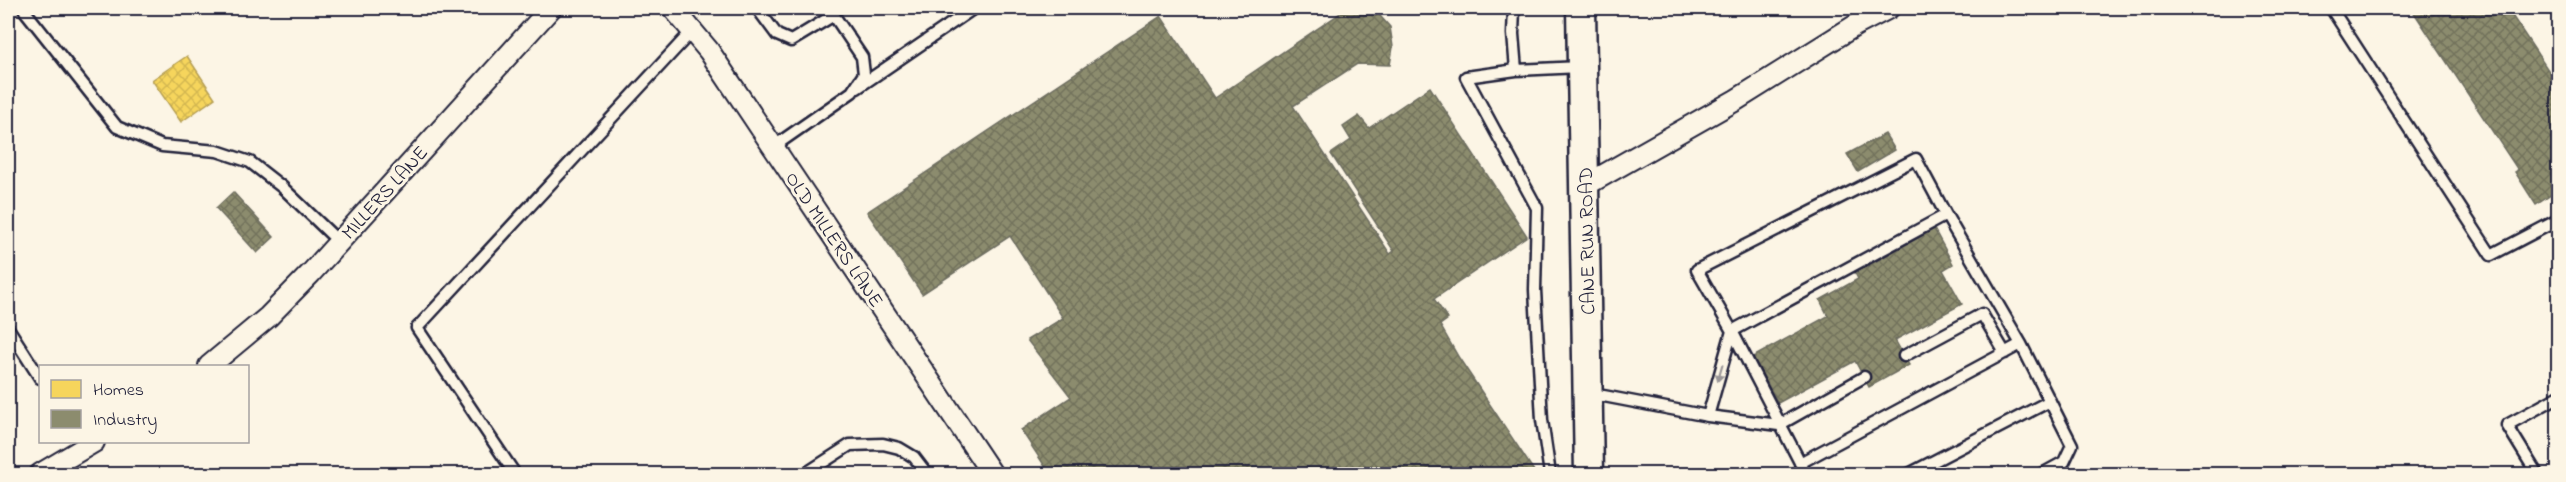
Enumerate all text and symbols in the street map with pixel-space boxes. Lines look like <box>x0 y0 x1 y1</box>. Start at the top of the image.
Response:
street label: MILLERS LANE <box>336 140 436 247</box>
street label: OLD MILLERS LANE <box>777 167 889 314</box>
street label: CANE RUN ROAD <box>1573 167 1604 315</box>
legend <box>39 365 249 443</box>
one-way arrow <box>1715 365 1724 383</box>
text: Homes <box>93 378 144 404</box>
text: Industry <box>93 408 157 434</box>

